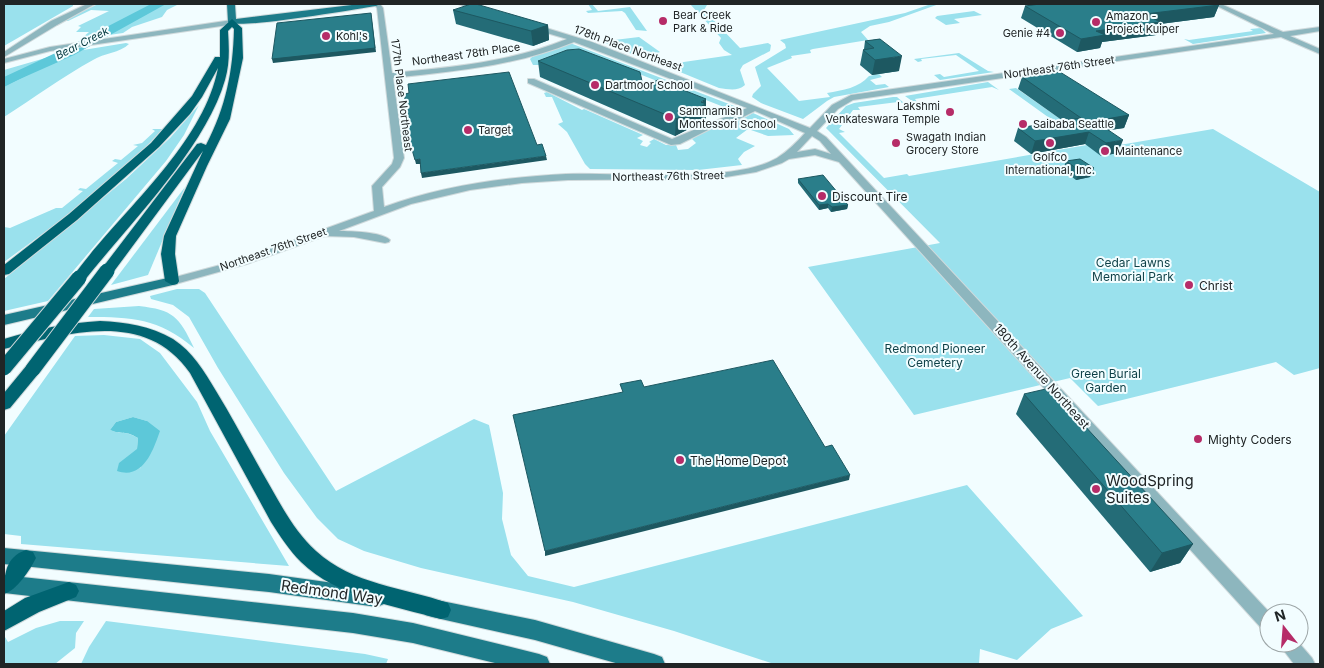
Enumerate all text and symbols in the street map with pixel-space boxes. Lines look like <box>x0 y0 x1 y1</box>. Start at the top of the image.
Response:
place label: Bear Creek Park & Ride <box>673 8 733 35</box>
place label: Amazon - Project Kuiper <box>1106 9 1179 36</box>
marker: Bear Creek Park & Ride <box>657 15 669 27</box>
marker: Amazon - Project Kuiper <box>1090 16 1102 28</box>
street label: 178th Place Northeast <box>572 22 684 74</box>
water label: Bear Creek <box>53 23 112 62</box>
place label: Genie #4 <box>1003 26 1050 40</box>
marker: Genie #4 <box>1054 27 1066 39</box>
place label: Kohl's <box>336 29 368 43</box>
marker: Kohl's <box>320 30 332 42</box>
street label: 177th Place Northeast <box>388 38 416 153</box>
street label: Northeast 78th Place <box>411 39 521 69</box>
street label: Northeast 76th Street <box>1003 52 1116 82</box>
place label: Dartmoor School <box>605 78 693 92</box>
marker: Dartmoor School <box>589 79 601 91</box>
place label: Lakshmi Venkateswara Temple <box>825 99 940 126</box>
place label: Sammamish Montessori School <box>679 104 776 131</box>
marker: Lakshmi Venkateswara Temple <box>944 106 956 118</box>
marker: Sammamish Montessori School <box>663 111 675 123</box>
place label: Saibaba Seattle <box>1033 117 1114 131</box>
marker: Saibaba Seattle <box>1017 118 1029 130</box>
place label: Target <box>478 123 512 137</box>
marker: Target <box>462 124 474 136</box>
place label: Swagath Indian Grocery Store <box>906 130 986 157</box>
marker: Swagath Indian Grocery Store <box>890 137 902 149</box>
marker: Golfco International, Inc. <box>1044 137 1056 149</box>
place label: Maintenance <box>1115 144 1182 158</box>
marker: Maintenance <box>1099 145 1111 157</box>
place label: Golfco International, Inc. <box>1005 150 1095 177</box>
street label: Northeast 76th Street <box>612 168 724 184</box>
place label: Discount Tire <box>832 189 907 204</box>
marker: Discount Tire <box>816 190 828 202</box>
street label: Northeast 76th Street <box>218 224 328 274</box>
park label: Cedar Lawns Memorial Park <box>1092 255 1174 284</box>
place label: Christ <box>1199 278 1233 293</box>
marker: Christ <box>1183 279 1195 291</box>
street label: 180th Avenue Northeast <box>991 320 1093 432</box>
park label: Redmond Pioneer Cemetery <box>885 341 986 370</box>
park label: Green Burial Garden <box>1071 366 1141 395</box>
place label: Mighty Coders <box>1208 432 1292 447</box>
marker: Mighty Coders <box>1192 433 1204 445</box>
place label: The Home Depot <box>690 453 786 468</box>
marker: The Home Depot <box>674 454 686 466</box>
place label: WoodSpring Suites <box>1106 471 1194 507</box>
marker: WoodSpring Suites <box>1090 483 1102 495</box>
street label: Redmond Way <box>280 575 385 609</box>
north arrow <box>1259 603 1309 653</box>
text: N <box>1272 605 1288 625</box>

